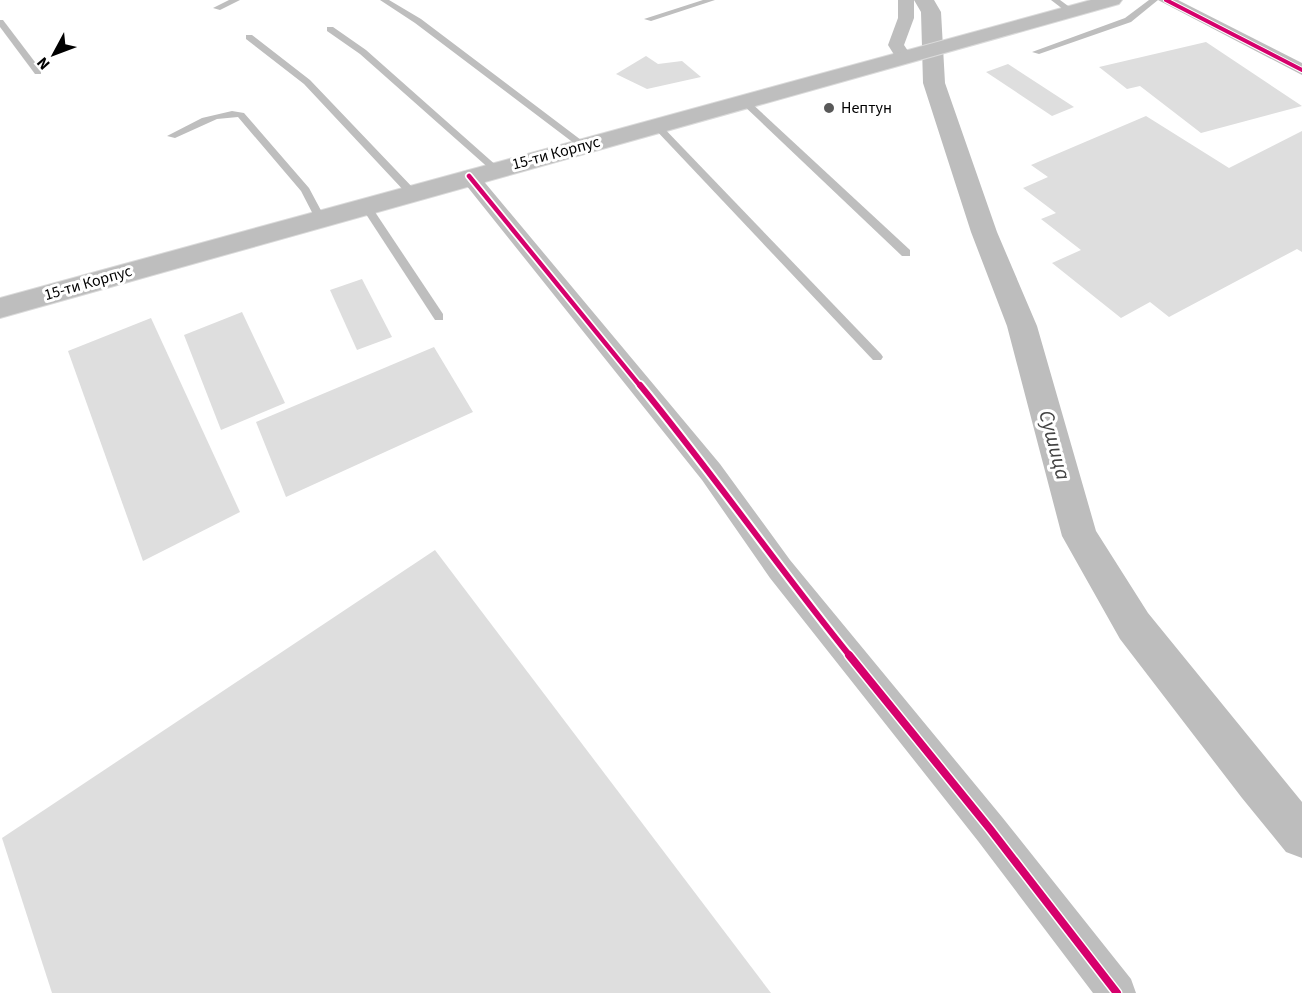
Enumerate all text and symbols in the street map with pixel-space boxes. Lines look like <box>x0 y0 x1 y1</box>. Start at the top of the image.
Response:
north arrow <box>24 24 84 84</box>
text: N <box>32 52 55 74</box>
place label: Нептун <box>841 97 892 119</box>
marker: Нептун <box>822 101 836 115</box>
street label: 15-ти Корпус <box>510 131 602 175</box>
street label: 15-ти Корпус <box>42 260 134 306</box>
water label: Сушица <box>1031 407 1079 483</box>

